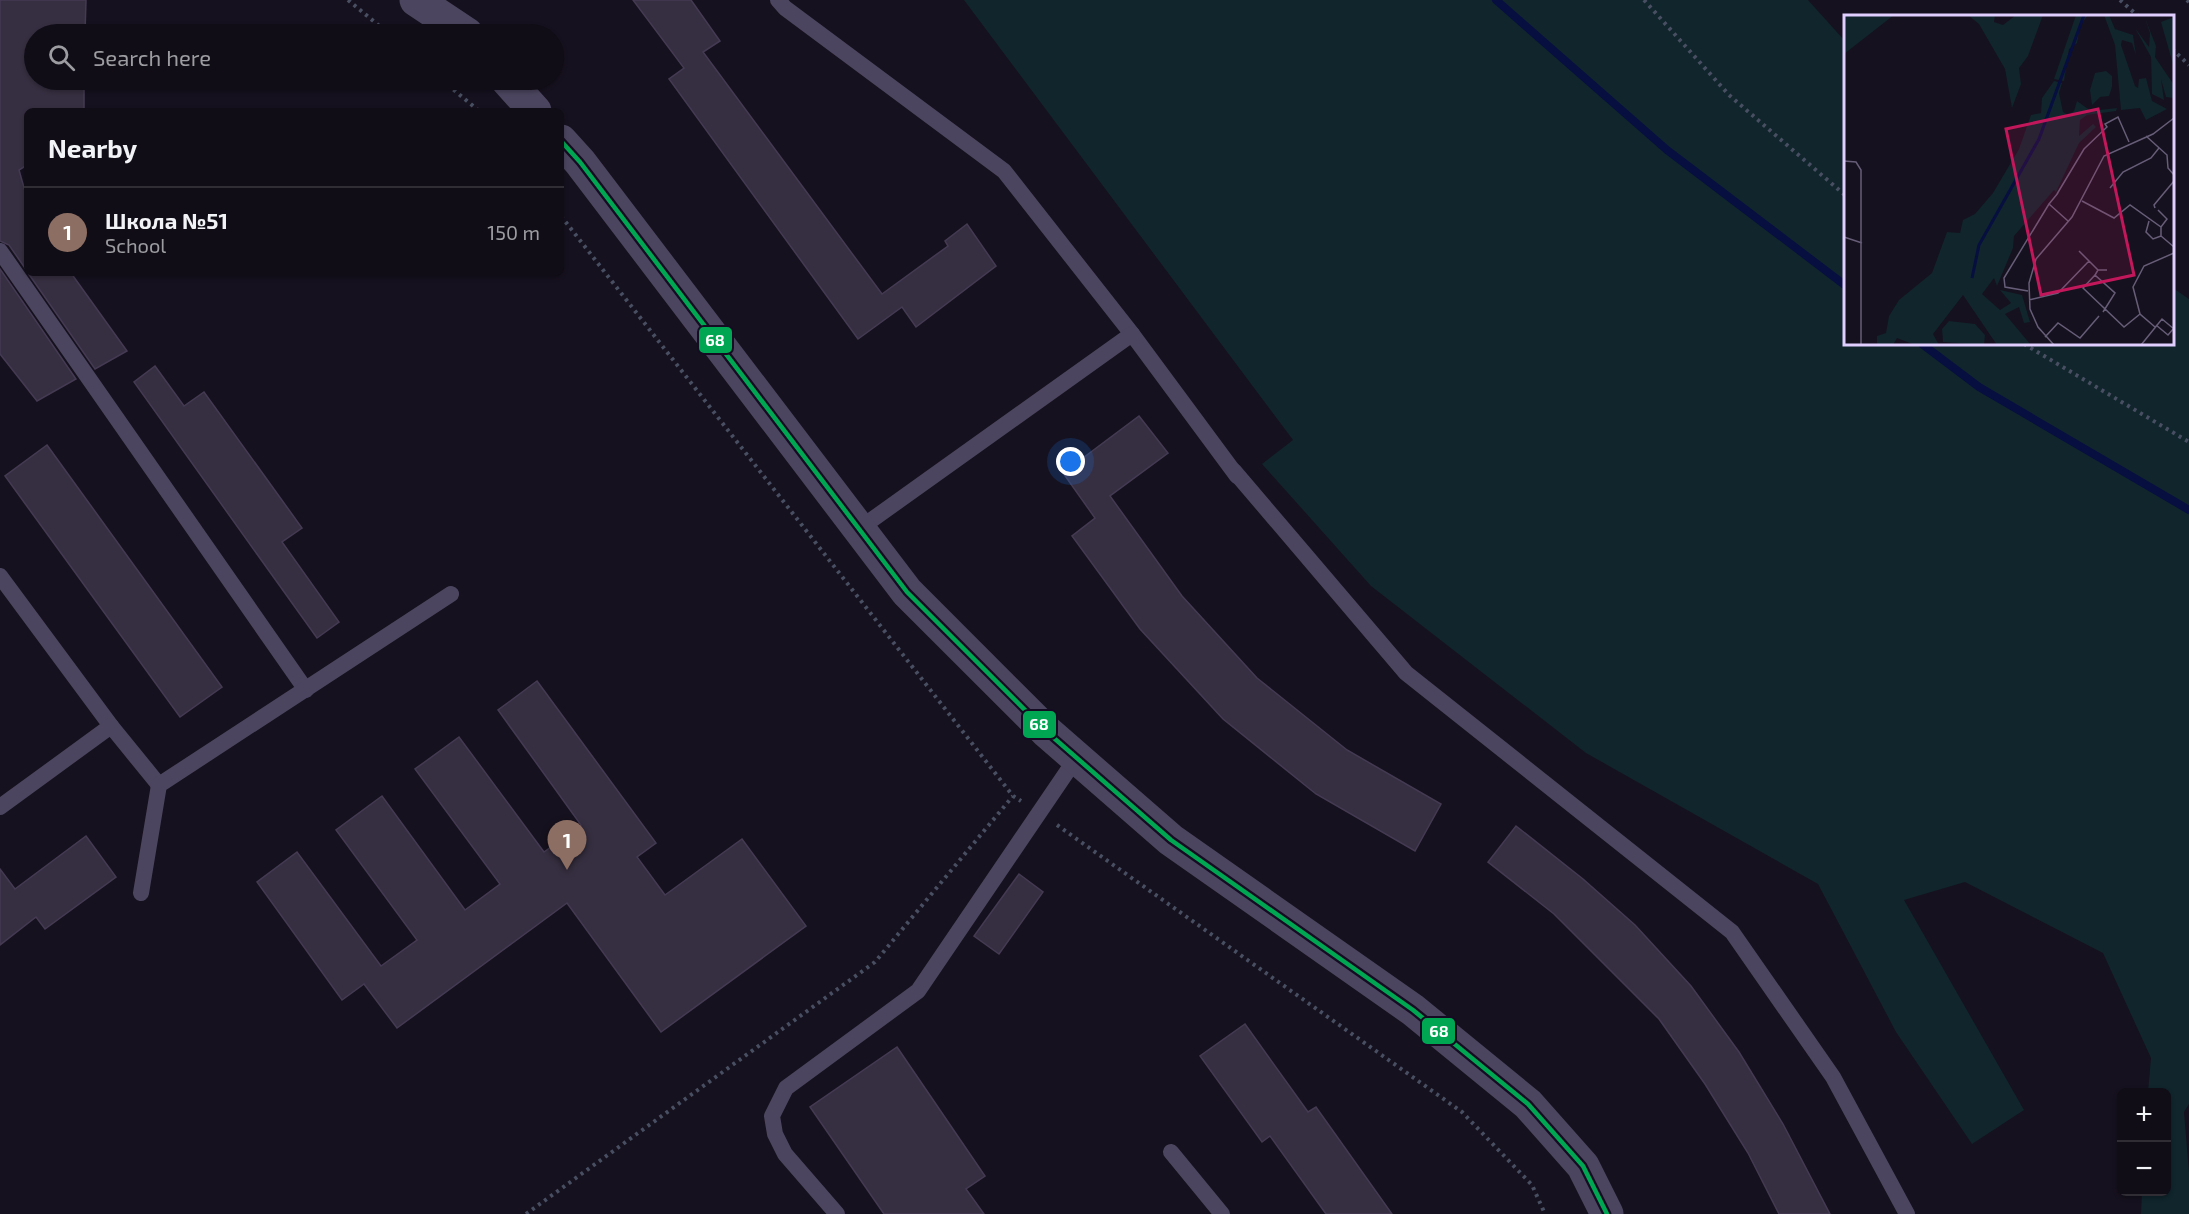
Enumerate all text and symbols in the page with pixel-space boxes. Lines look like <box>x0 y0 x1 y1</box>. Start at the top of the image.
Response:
inset map <box>1844 15 2174 345</box>
search box <box>24 24 564 90</box>
icon: search <box>45 41 78 74</box>
text: Search here <box>93 44 211 70</box>
text: Nearby <box>48 132 137 163</box>
text: Школа №51 <box>105 207 228 233</box>
text: 1 <box>63 220 72 244</box>
text: 150 m <box>487 220 540 244</box>
text: School <box>105 233 166 257</box>
line badge: 68 <box>698 326 733 354</box>
text: 68 <box>705 330 725 349</box>
your location <box>1056 447 1085 476</box>
line badge: 68 <box>1022 710 1057 739</box>
text: 68 <box>1029 714 1049 733</box>
pin: 1 <box>548 820 586 870</box>
line badge: 68 <box>1421 1017 1456 1045</box>
text: 68 <box>1429 1021 1449 1040</box>
map controls <box>2117 1088 2171 1196</box>
button: + <box>2117 1088 2171 1142</box>
button: − <box>2117 1142 2171 1196</box>

